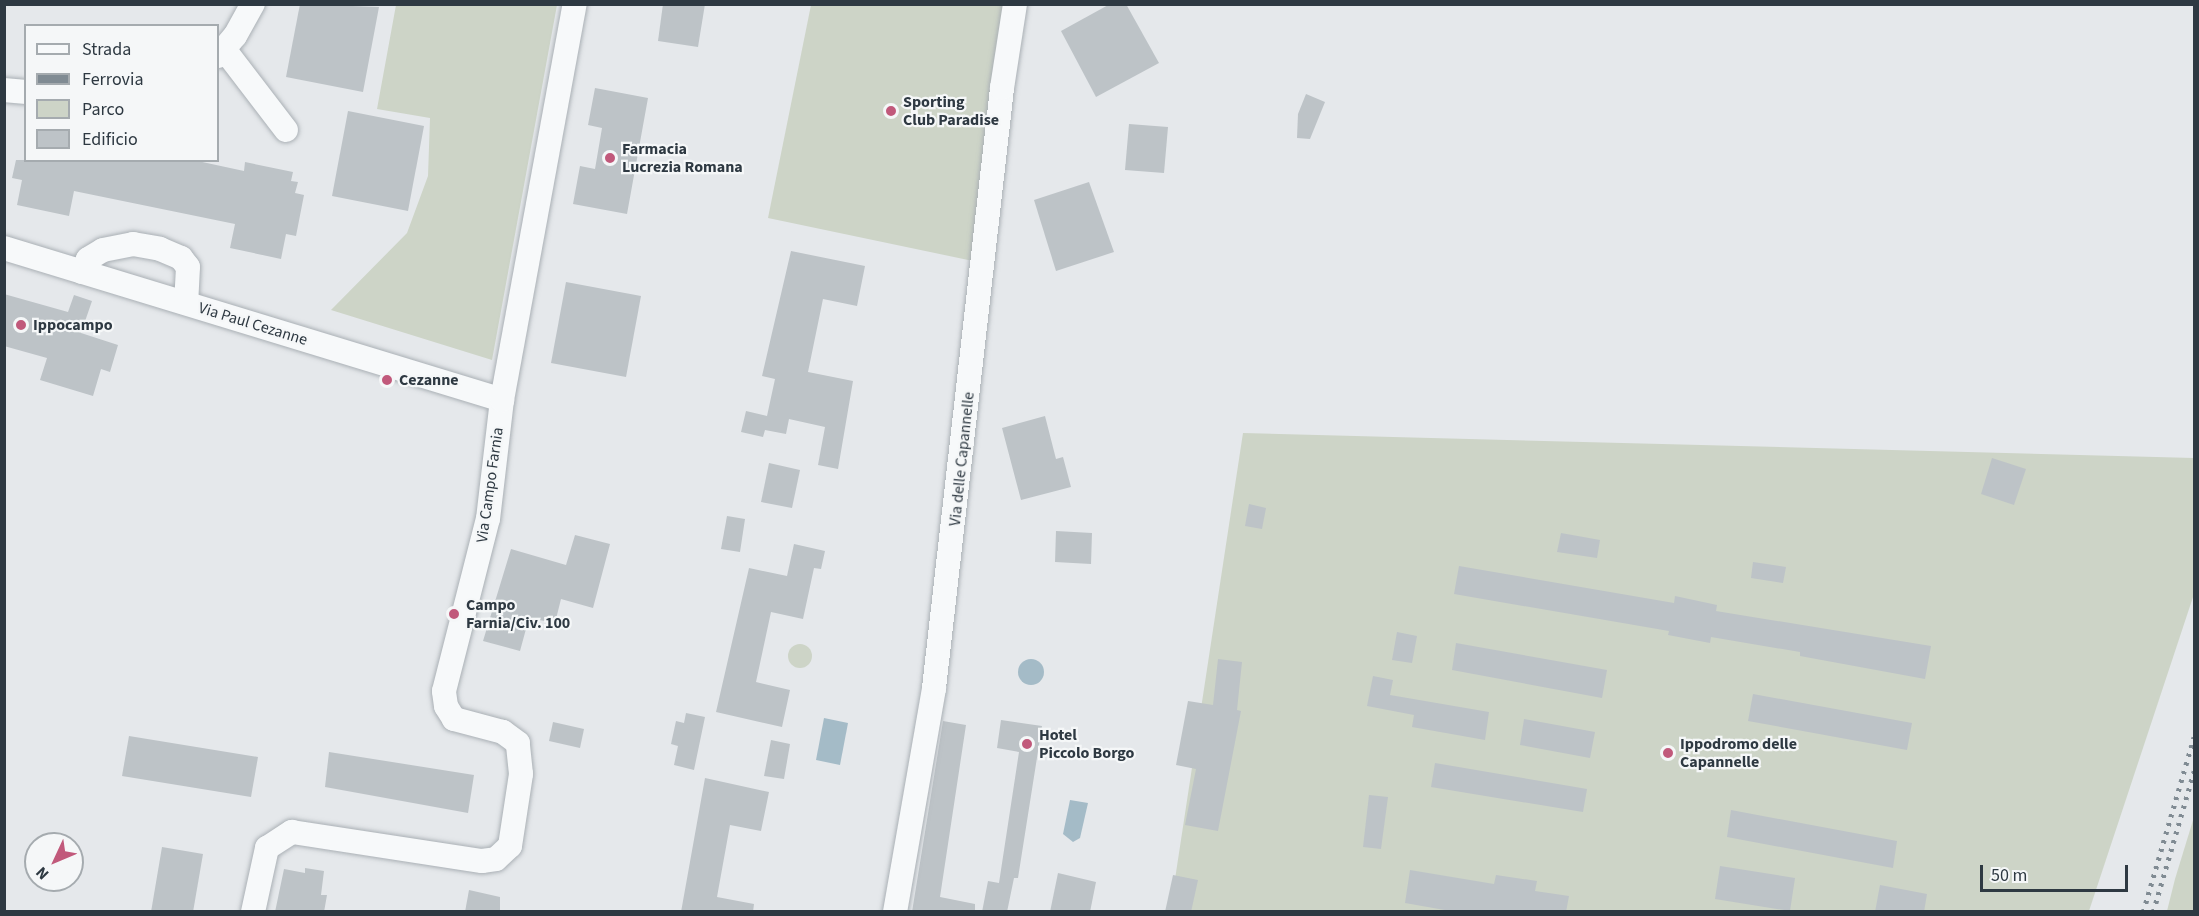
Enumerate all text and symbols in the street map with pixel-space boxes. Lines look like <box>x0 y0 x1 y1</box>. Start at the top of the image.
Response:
legend <box>24 24 219 162</box>
text: Strada <box>82 37 131 62</box>
text: Ferrovia <box>82 67 143 92</box>
place label: Sporting Club Paradise <box>903 92 999 130</box>
text: Parco <box>82 97 124 122</box>
marker: Sporting Club Paradise <box>884 104 898 118</box>
text: Edificio <box>82 127 138 152</box>
place label: Farmacia Lucrezia Romana <box>622 139 743 177</box>
marker: Farmacia Lucrezia Romana <box>603 151 617 165</box>
street label: Via Paul Cezanne <box>196 298 310 350</box>
place label: Ippocampo <box>33 315 113 335</box>
marker: Ippocampo <box>14 318 28 332</box>
place label: Cezanne <box>399 370 459 390</box>
marker: Cezanne <box>380 373 394 387</box>
street label: Via delle Capannelle <box>945 391 979 527</box>
street label: Via Campo Farnia <box>472 426 508 544</box>
place label: Campo Farnia/Civ. 100 <box>466 595 570 633</box>
marker: Campo Farnia/Civ. 100 <box>447 607 461 621</box>
place label: Hotel Piccolo Borgo <box>1039 725 1134 763</box>
place label: Ippodromo delle Capannelle <box>1680 734 1797 772</box>
marker: Hotel Piccolo Borgo <box>1020 737 1034 751</box>
marker: Ippodromo delle Capannelle <box>1661 746 1675 760</box>
north arrow <box>24 832 84 892</box>
scale bar <box>1983 853 2132 891</box>
text: N <box>31 862 54 885</box>
text: 50 m <box>1991 863 2027 888</box>

